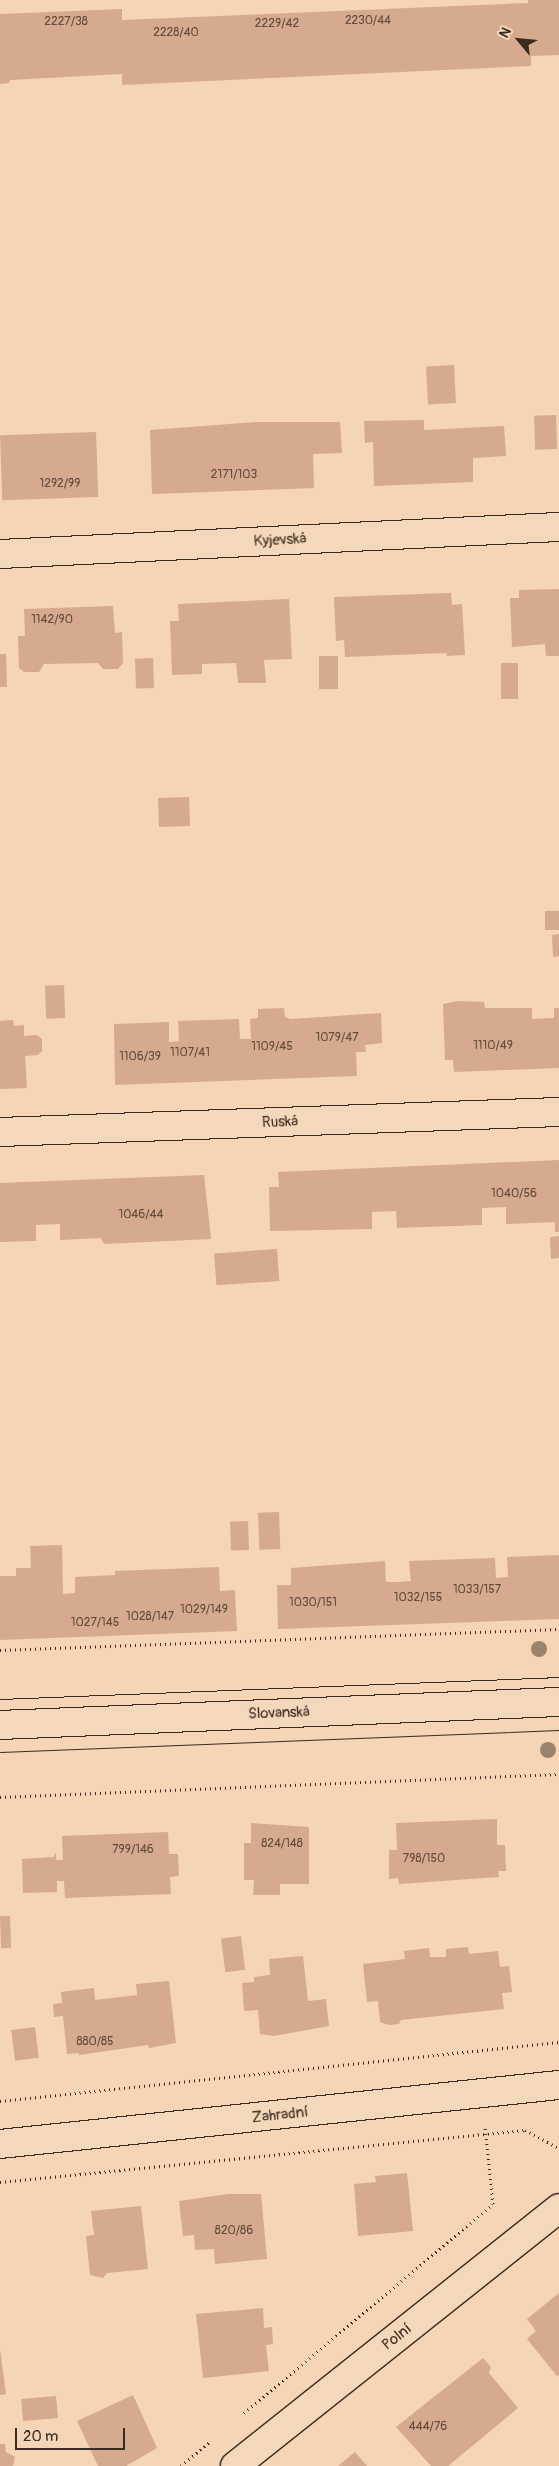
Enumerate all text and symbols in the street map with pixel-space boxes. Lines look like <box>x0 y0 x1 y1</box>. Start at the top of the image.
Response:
house number: 2230/44 <box>345 14 391 28</box>
house number: 2227/38 <box>44 15 88 29</box>
north arrow <box>494 15 544 65</box>
house number: 2229/42 <box>255 17 299 31</box>
text: N <box>496 25 515 41</box>
house number: 2228/40 <box>153 26 199 40</box>
house number: 2171/103 <box>211 468 257 482</box>
house number: 1292/99 <box>40 477 80 491</box>
street label: Kyjevská <box>253 530 307 550</box>
house number: 1142/90 <box>31 613 73 627</box>
house number: 1079/47 <box>315 1031 359 1045</box>
house number: 1110/49 <box>473 1039 513 1053</box>
house number: 1109/45 <box>251 1040 293 1054</box>
house number: 1107/41 <box>170 1046 210 1060</box>
house number: 1106/39 <box>119 1050 161 1064</box>
street label: Ruská <box>262 1112 298 1132</box>
house number: 1040/56 <box>491 1187 537 1201</box>
house number: 1046/44 <box>118 1208 164 1222</box>
house number: 1033/157 <box>453 1583 501 1597</box>
house number: 1032/155 <box>394 1591 442 1605</box>
house number: 1030/151 <box>289 1596 337 1610</box>
house number: 1029/149 <box>180 1603 228 1617</box>
house number: 1028/147 <box>126 1610 174 1624</box>
house number: 1027/145 <box>71 1616 119 1630</box>
street label: Slovanská <box>248 1703 310 1723</box>
house number: 824/148 <box>261 1837 303 1851</box>
house number: 799/146 <box>112 1843 154 1857</box>
house number: 798/150 <box>403 1852 445 1866</box>
house number: 880/85 <box>76 2035 114 2049</box>
street label: Zahradní <box>251 2103 309 2127</box>
house number: 820/86 <box>215 2224 253 2238</box>
street label: Polní <box>379 2320 415 2354</box>
scale bar <box>18 2418 128 2450</box>
house number: 444/76 <box>409 2420 447 2434</box>
text: 20 m <box>23 2427 58 2446</box>

